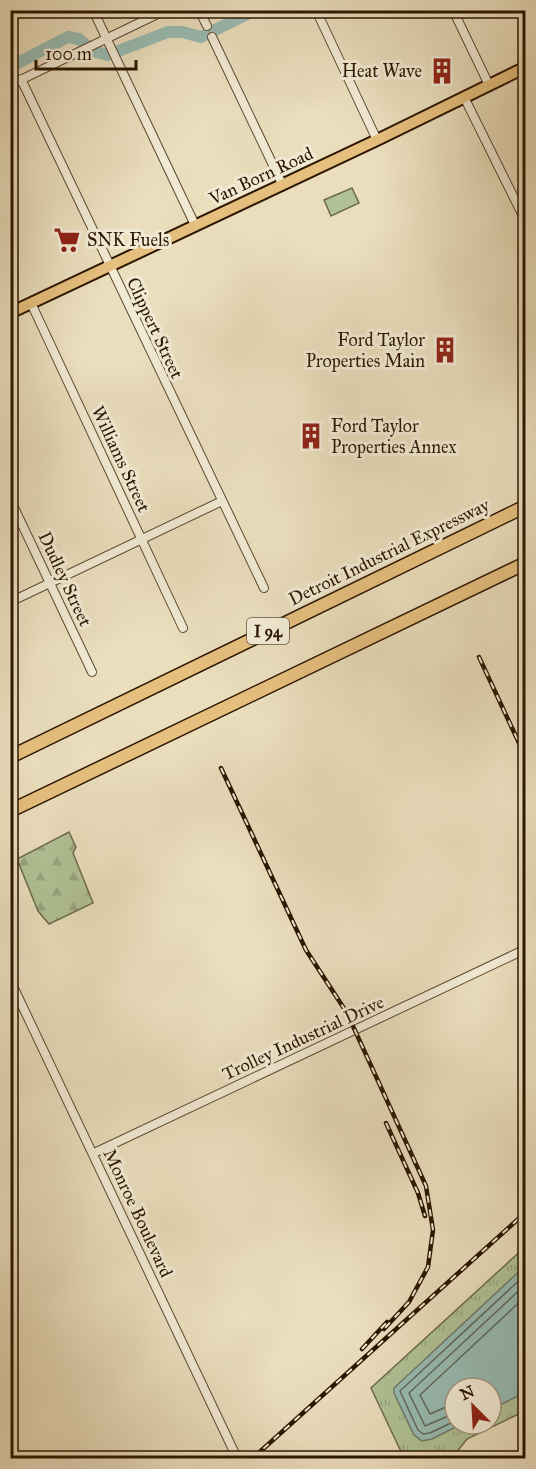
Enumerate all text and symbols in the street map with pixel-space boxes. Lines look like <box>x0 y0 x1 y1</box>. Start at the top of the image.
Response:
scale bar <box>36 33 136 71</box>
text: 100 m <box>45 43 92 65</box>
building icon: Heat Wave <box>427 56 457 86</box>
place label: Heat Wave <box>342 60 422 82</box>
street label: Van Born Road <box>205 142 316 210</box>
supermarket icon: SNK Fuels <box>52 225 82 255</box>
place label: SNK Fuels <box>87 229 169 251</box>
street label: Clippert Street <box>122 274 188 383</box>
place label: Ford Taylor Properties Main <box>306 329 425 372</box>
building icon: Ford Taylor Properties Main <box>430 335 460 365</box>
street label: Williams Street <box>87 402 155 516</box>
place label: Ford Taylor Properties Annex <box>331 415 457 458</box>
building icon: Ford Taylor Properties Annex <box>296 421 326 451</box>
street label: Detroit Industrial Expressway <box>285 493 494 610</box>
street label: Dudley Street <box>33 528 97 630</box>
road number: I 94 <box>247 618 289 644</box>
street label: Trolley Industrial Drive <box>219 991 387 1085</box>
street label: Monroe Boulevard <box>99 1145 177 1281</box>
north arrow <box>443 1376 503 1436</box>
text: N <box>457 1381 478 1404</box>

